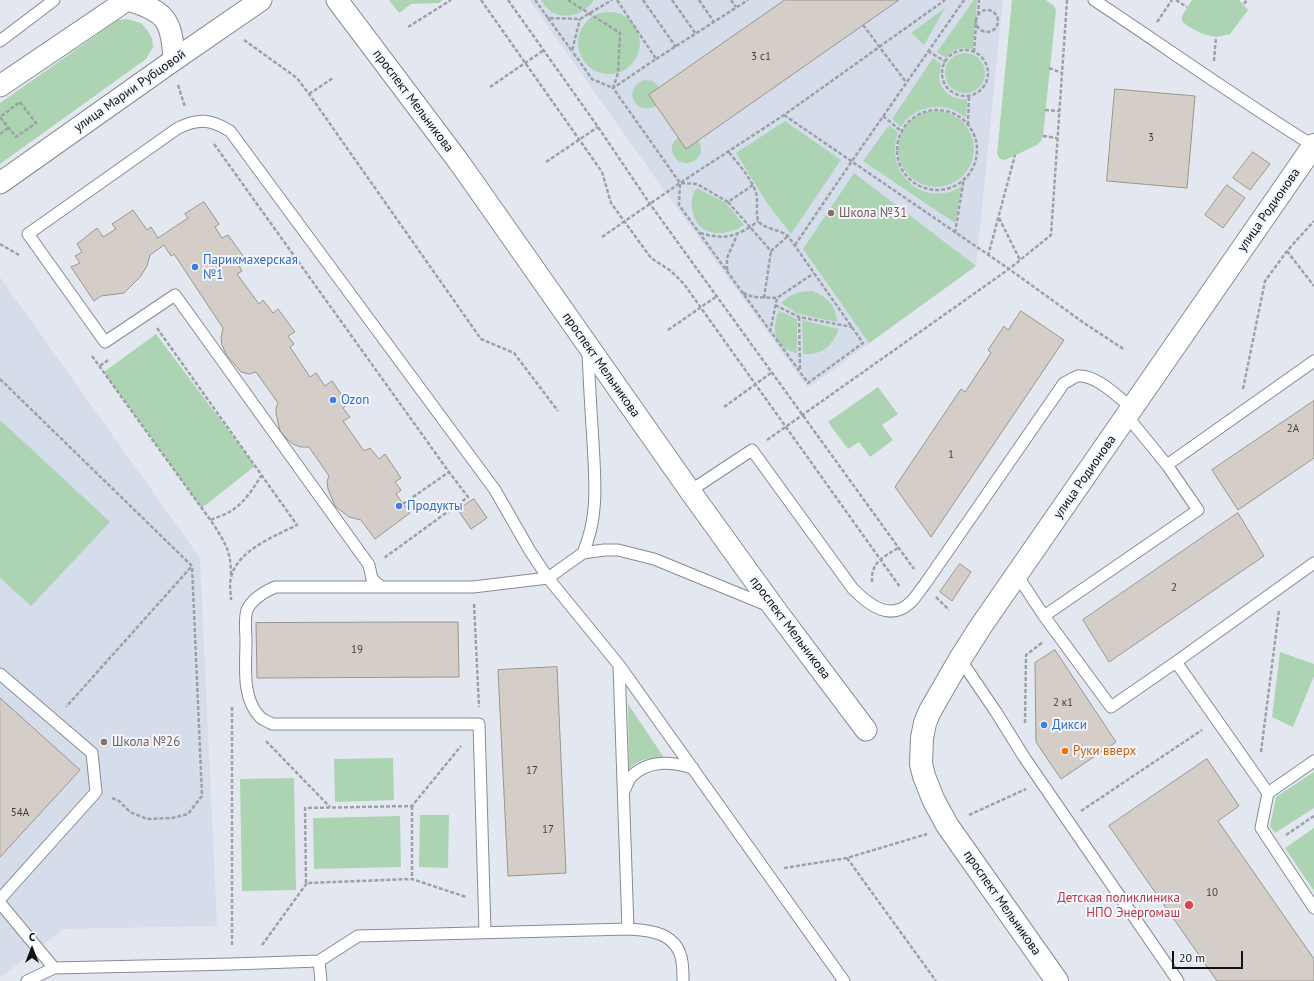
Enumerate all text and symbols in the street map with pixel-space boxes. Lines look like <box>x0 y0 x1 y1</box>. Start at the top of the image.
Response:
street label: улица Марии Рубцовой <box>71 46 189 136</box>
street label: проспект Мельникова <box>369 47 457 155</box>
house number: 3 с1 <box>751 50 771 64</box>
house number: 3 <box>1148 131 1154 145</box>
street label: улица Родионова <box>1234 165 1304 255</box>
place label: Школа №31 <box>839 205 907 221</box>
marker: Школа №31 <box>826 208 836 218</box>
place label: Парикмахерская №1 <box>203 252 298 283</box>
marker: Парикмахерская №1 <box>190 262 200 272</box>
street label: проспект Мельникова <box>559 310 643 420</box>
place label: Ozon <box>341 392 369 408</box>
marker: Ozon <box>328 395 338 405</box>
house number: 2А <box>1287 422 1299 436</box>
street label: улица Родионова <box>1050 432 1120 522</box>
house number: 1 <box>948 448 954 462</box>
place label: Продукты <box>407 498 463 514</box>
marker: Продукты <box>394 501 404 511</box>
street label: проспект Мельникова <box>746 574 834 682</box>
house number: 2 <box>1171 581 1177 595</box>
house number: 19 <box>351 643 363 657</box>
house number: 2 к1 <box>1053 696 1073 710</box>
place label: Дикси <box>1052 717 1087 733</box>
marker: Дикси <box>1039 720 1049 730</box>
place label: Школа №26 <box>112 734 180 750</box>
marker: Школа №26 <box>99 737 109 747</box>
place label: Руки вверх <box>1073 743 1136 759</box>
marker: Руки вверх <box>1060 746 1070 756</box>
house number: 17 <box>526 764 538 778</box>
house number: 54А <box>11 806 29 820</box>
house number: 17 <box>542 823 554 837</box>
street label: проспект Мельникова <box>960 848 1044 958</box>
house number: 10 <box>1206 886 1218 900</box>
place label: Детская поликлиника НПО Энергомаш <box>1057 890 1180 921</box>
marker: Детская поликлиника НПО Энергомаш <box>1183 899 1195 911</box>
north arrow <box>12 929 52 969</box>
text: С <box>29 930 35 944</box>
scale bar <box>1174 943 1245 969</box>
text: 20 m <box>1179 950 1205 965</box>

